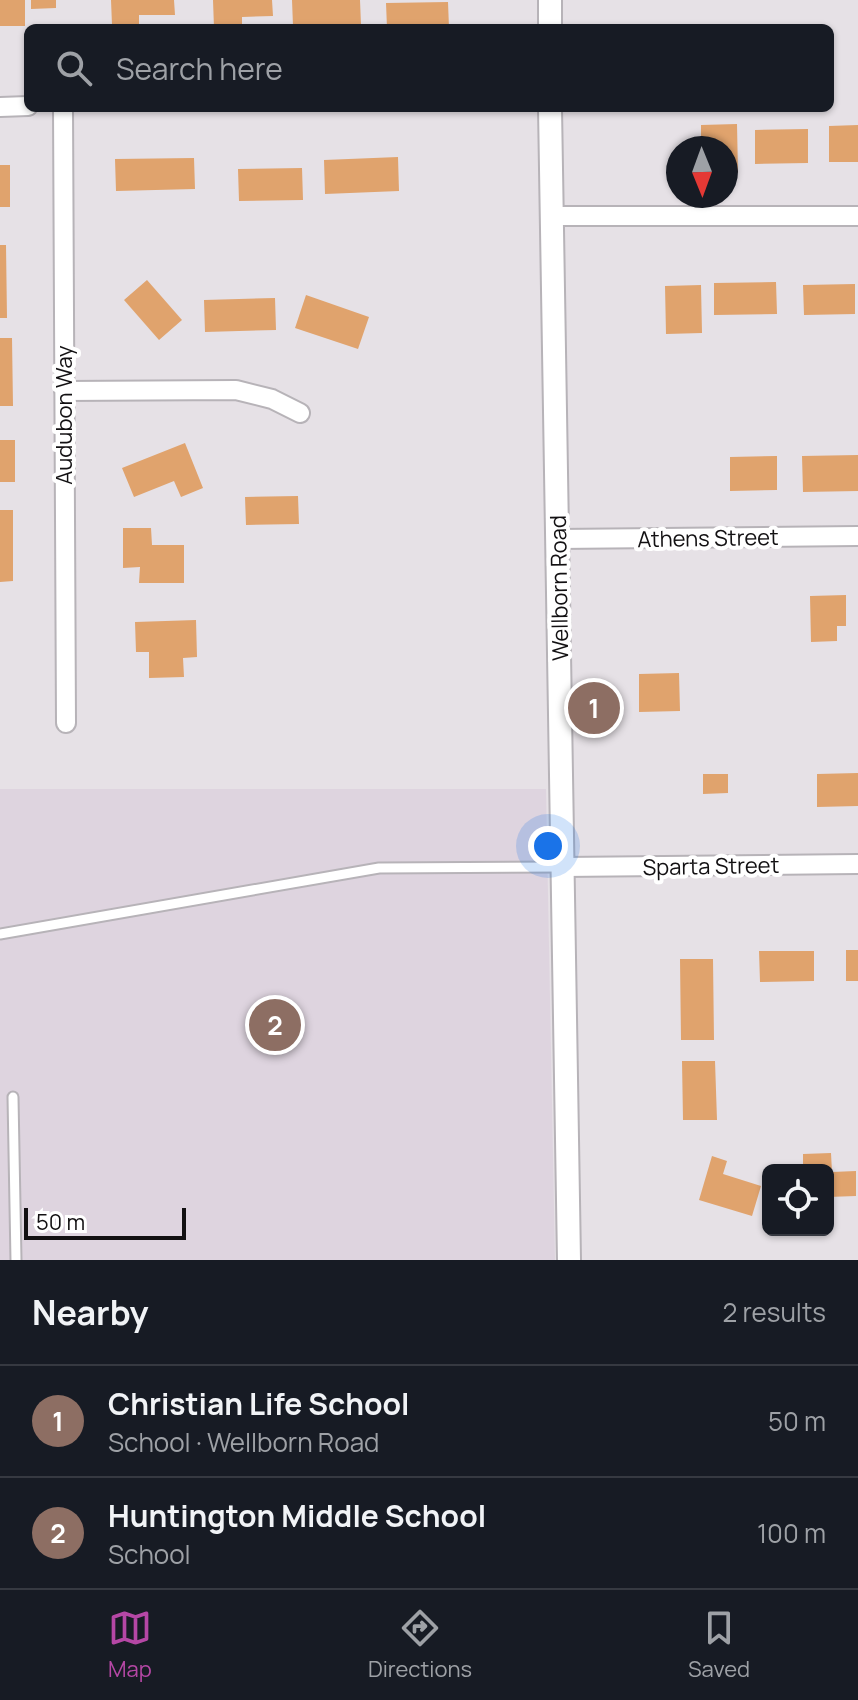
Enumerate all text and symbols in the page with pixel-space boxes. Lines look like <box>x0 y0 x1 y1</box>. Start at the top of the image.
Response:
search box <box>24 24 834 112</box>
icon: search <box>52 46 96 90</box>
text: Search here <box>116 48 283 89</box>
north arrow <box>666 136 738 208</box>
street label: Audubon Way <box>49 345 79 485</box>
street label: Wellborn Road <box>543 515 575 661</box>
street label: Athens Street <box>637 522 779 554</box>
pin: 1 <box>568 678 620 738</box>
your location <box>528 826 568 866</box>
street label: Sparta Street <box>642 850 780 882</box>
pin: 2 <box>249 995 301 1055</box>
map controls <box>762 1164 834 1236</box>
button: locate <box>762 1164 834 1236</box>
scale bar <box>24 1204 186 1240</box>
text: 50 m <box>36 1207 85 1237</box>
text: Nearby <box>32 1289 148 1335</box>
text: 2 results <box>722 1294 826 1330</box>
text: Christian Life School <box>108 1383 409 1424</box>
text: 1 <box>52 1403 64 1439</box>
text: 50 m <box>768 1403 826 1439</box>
text: School · Wellborn Road <box>108 1424 380 1460</box>
text: Huntington Middle School <box>108 1495 486 1536</box>
text: 2 <box>50 1515 66 1551</box>
text: 100 m <box>757 1515 826 1551</box>
text: School <box>108 1536 191 1572</box>
tab: Map <box>108 1606 152 1684</box>
tab: Directions <box>368 1606 472 1684</box>
tab: Saved <box>688 1606 750 1684</box>

